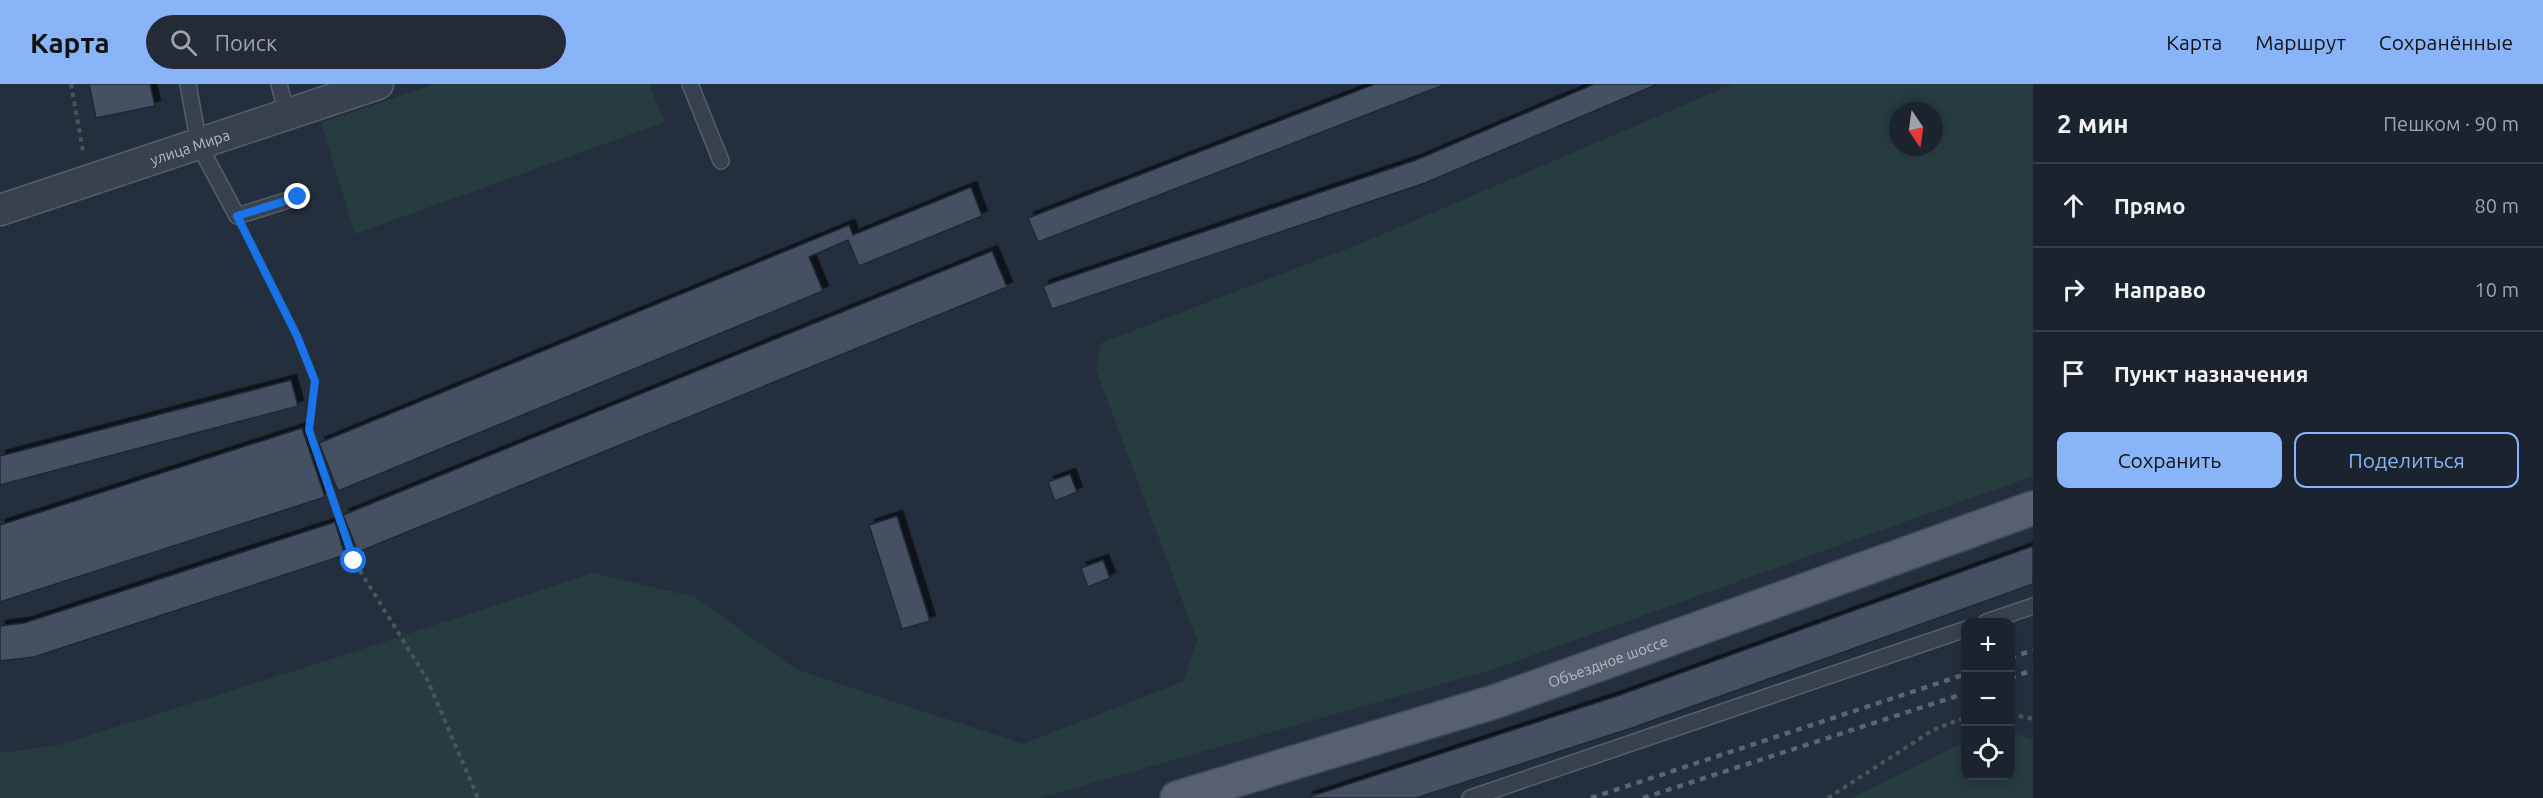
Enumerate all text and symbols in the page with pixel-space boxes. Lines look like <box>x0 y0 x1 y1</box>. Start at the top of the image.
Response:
search box <box>146 15 566 69</box>
icon: search <box>167 26 200 59</box>
text: Карта <box>30 27 110 58</box>
text: Поиск <box>215 30 277 55</box>
text: Карта <box>2166 30 2222 54</box>
text: Маршрут <box>2255 30 2346 54</box>
text: Сохранённые <box>2379 30 2513 54</box>
north arrow <box>1889 102 1943 156</box>
text: 2 мин <box>2057 109 2129 138</box>
text: Пешком · 90 m <box>2383 112 2519 135</box>
street label: улица Мира <box>148 126 232 168</box>
route end <box>284 183 310 209</box>
icon: ahead <box>2057 189 2090 222</box>
text: Прямо <box>2114 193 2185 218</box>
text: 80 m <box>2475 194 2519 217</box>
icon: right <box>2057 273 2090 306</box>
text: Направо <box>2114 277 2206 302</box>
text: 10 m <box>2475 278 2519 301</box>
icon: arrive <box>2057 357 2090 390</box>
text: Пункт назначения <box>2114 361 2308 386</box>
button: Сохранить <box>2057 432 2282 488</box>
button: Поделиться <box>2294 432 2519 488</box>
route start <box>340 547 366 573</box>
map controls <box>1961 618 2015 780</box>
button: + <box>1961 618 2015 672</box>
street label: Объездное шоссе <box>1546 632 1670 690</box>
button: − <box>1961 672 2015 726</box>
button: locate <box>1961 726 2015 780</box>

